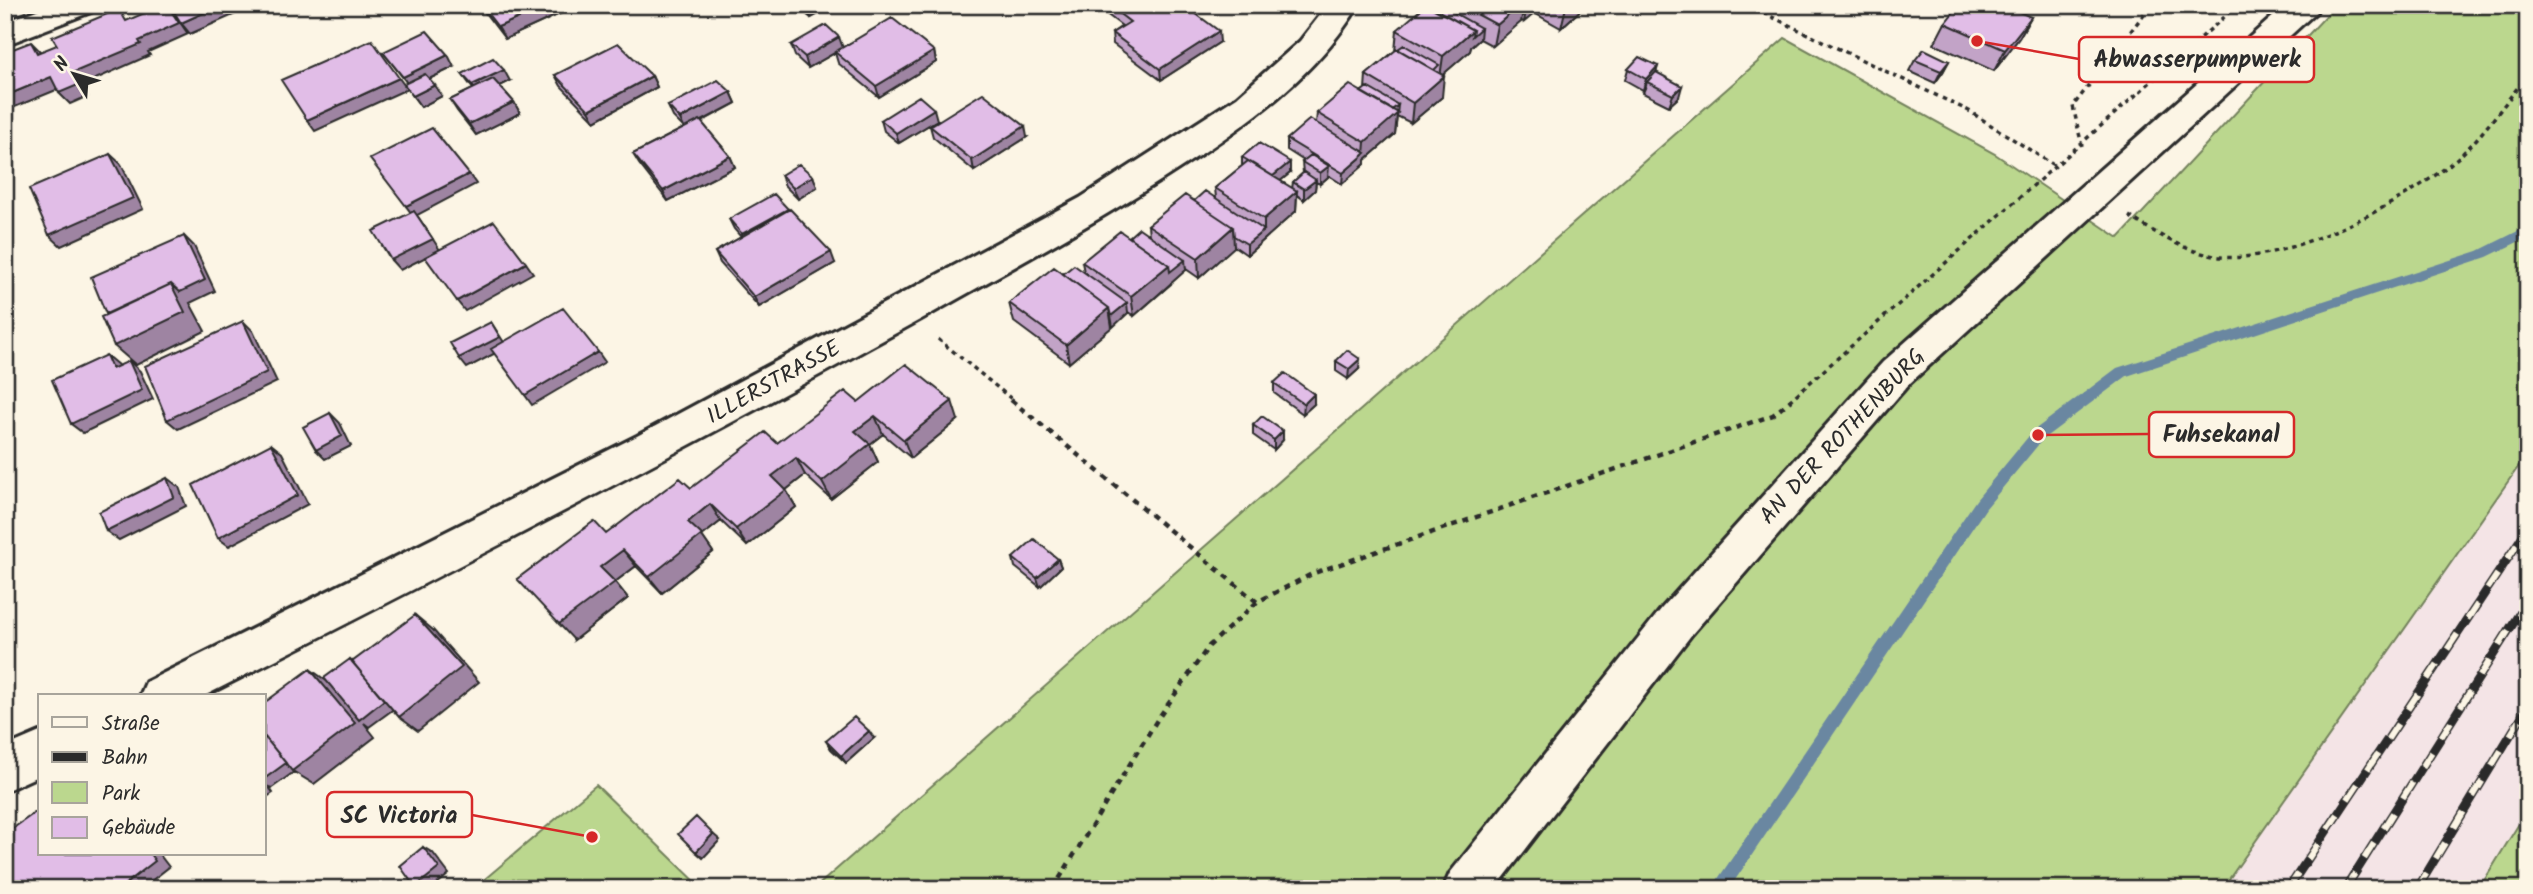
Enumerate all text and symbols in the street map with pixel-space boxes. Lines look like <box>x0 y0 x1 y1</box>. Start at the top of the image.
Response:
callout: Abwasserpumpwerk <box>2079 37 2314 82</box>
north arrow <box>38 38 108 108</box>
text: Abwasserpumpwerk <box>2093 41 2302 80</box>
text: N <box>47 51 78 79</box>
street label: ILLERSTRASSE <box>700 331 848 435</box>
street label: AN DER ROTHENBURG <box>1751 341 1935 533</box>
callout: Fuhsekanal <box>2149 412 2294 457</box>
text: Fuhsekanal <box>2162 416 2280 455</box>
legend <box>38 694 266 856</box>
text: Straße <box>102 708 160 741</box>
text: Bahn <box>102 742 148 775</box>
text: Park <box>102 778 140 811</box>
callout: SC Victoria <box>327 792 472 837</box>
text: SC Victoria <box>341 797 457 836</box>
text: Gebäude <box>102 812 176 845</box>

